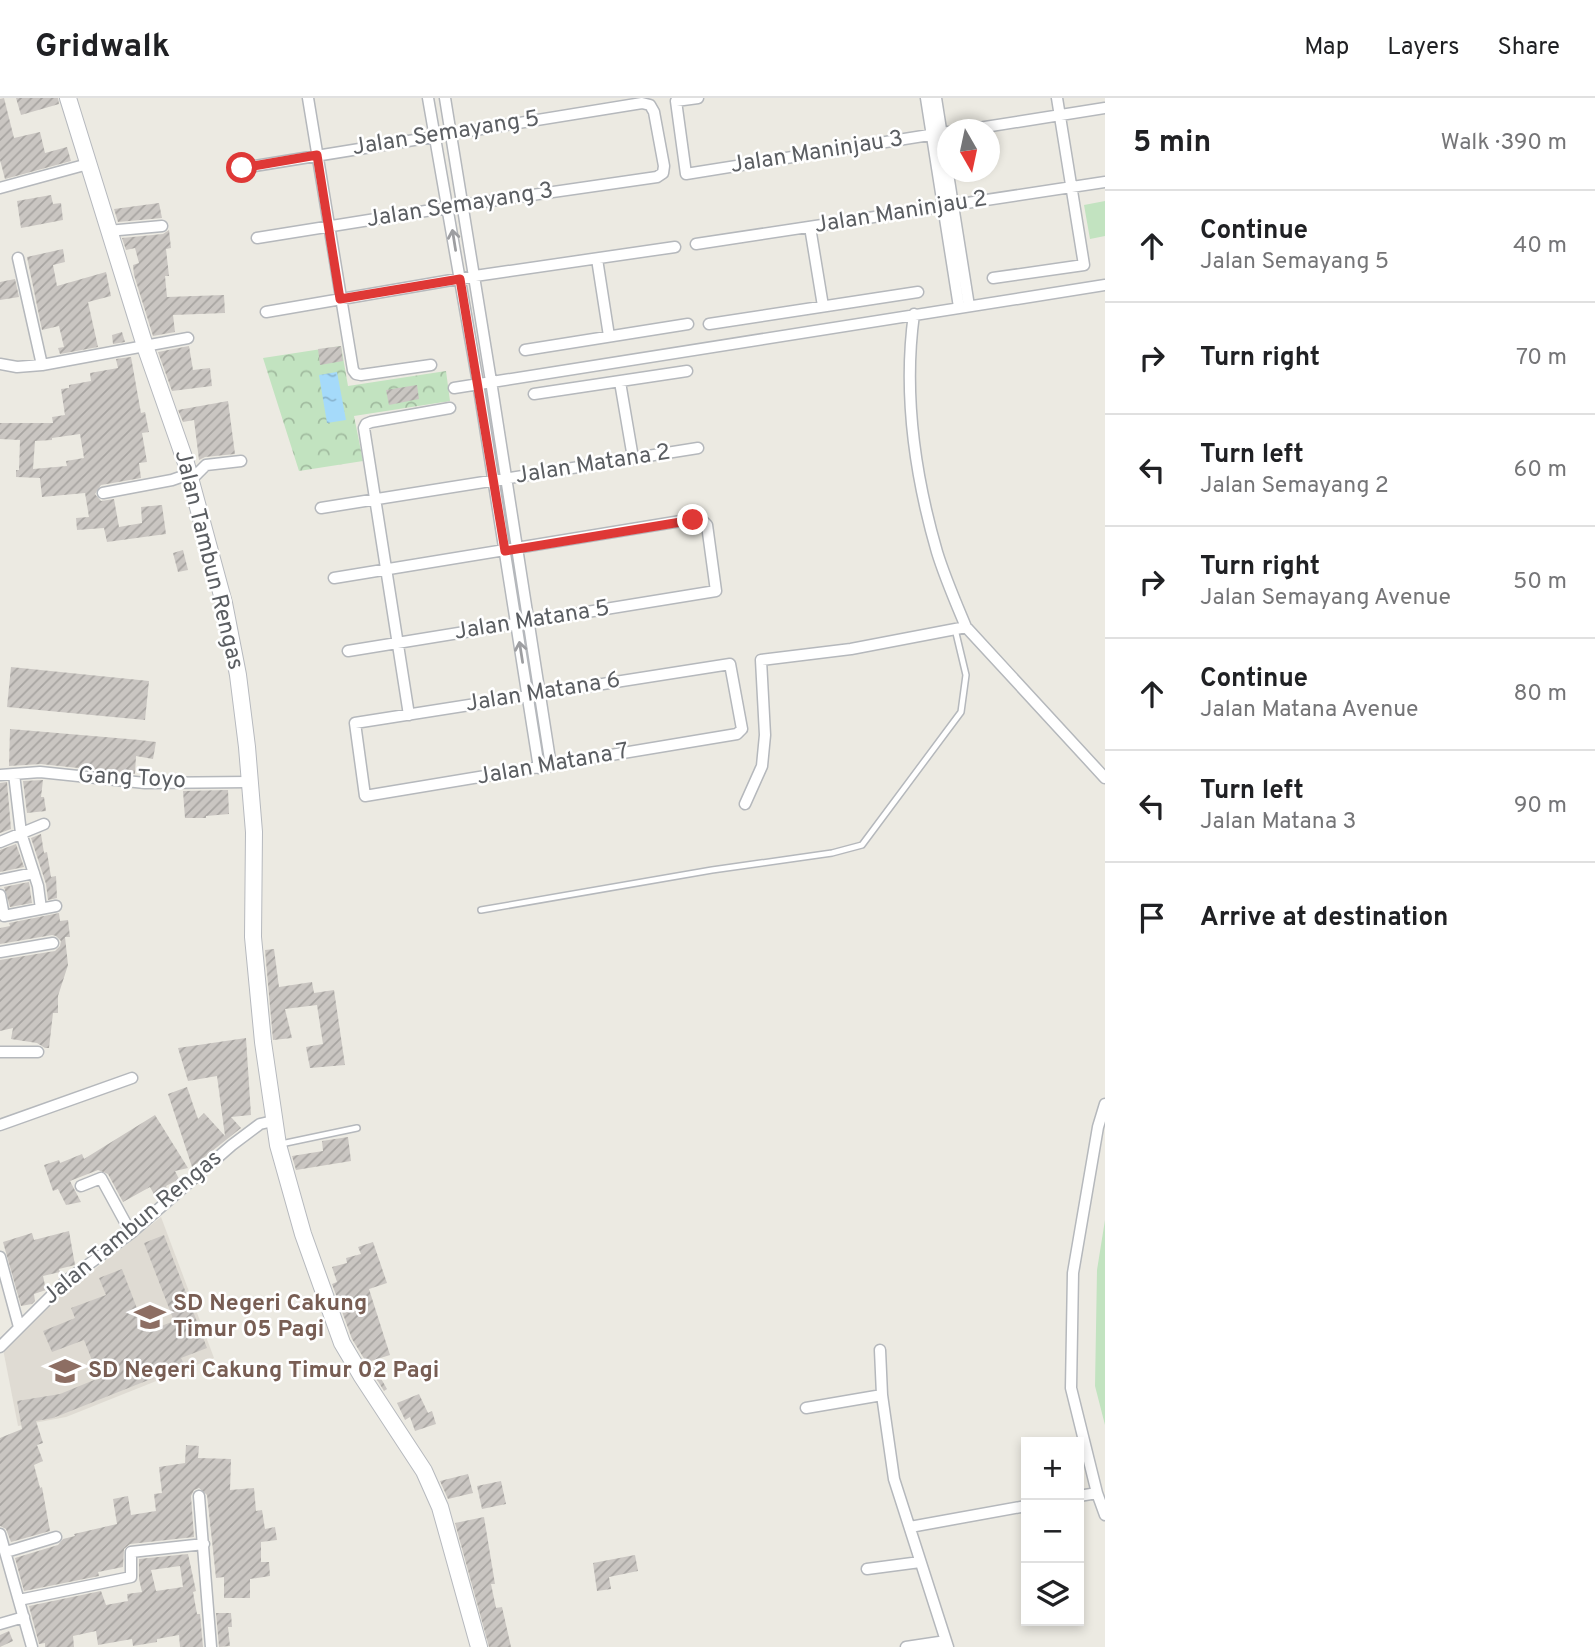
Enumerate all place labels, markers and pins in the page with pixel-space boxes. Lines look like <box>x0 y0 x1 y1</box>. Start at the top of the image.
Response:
place label: SD Negeri Cakung Timur 05 Pagi <box>173 1290 367 1345</box>
school or university icon: SD Negeri Cakung Timur 05 Pagi <box>133 1300 167 1334</box>
school or university icon: SD Negeri Cakung Timur 02 Pagi <box>48 1354 82 1388</box>
place label: SD Negeri Cakung Timur 02 Pagi <box>88 1357 439 1386</box>

